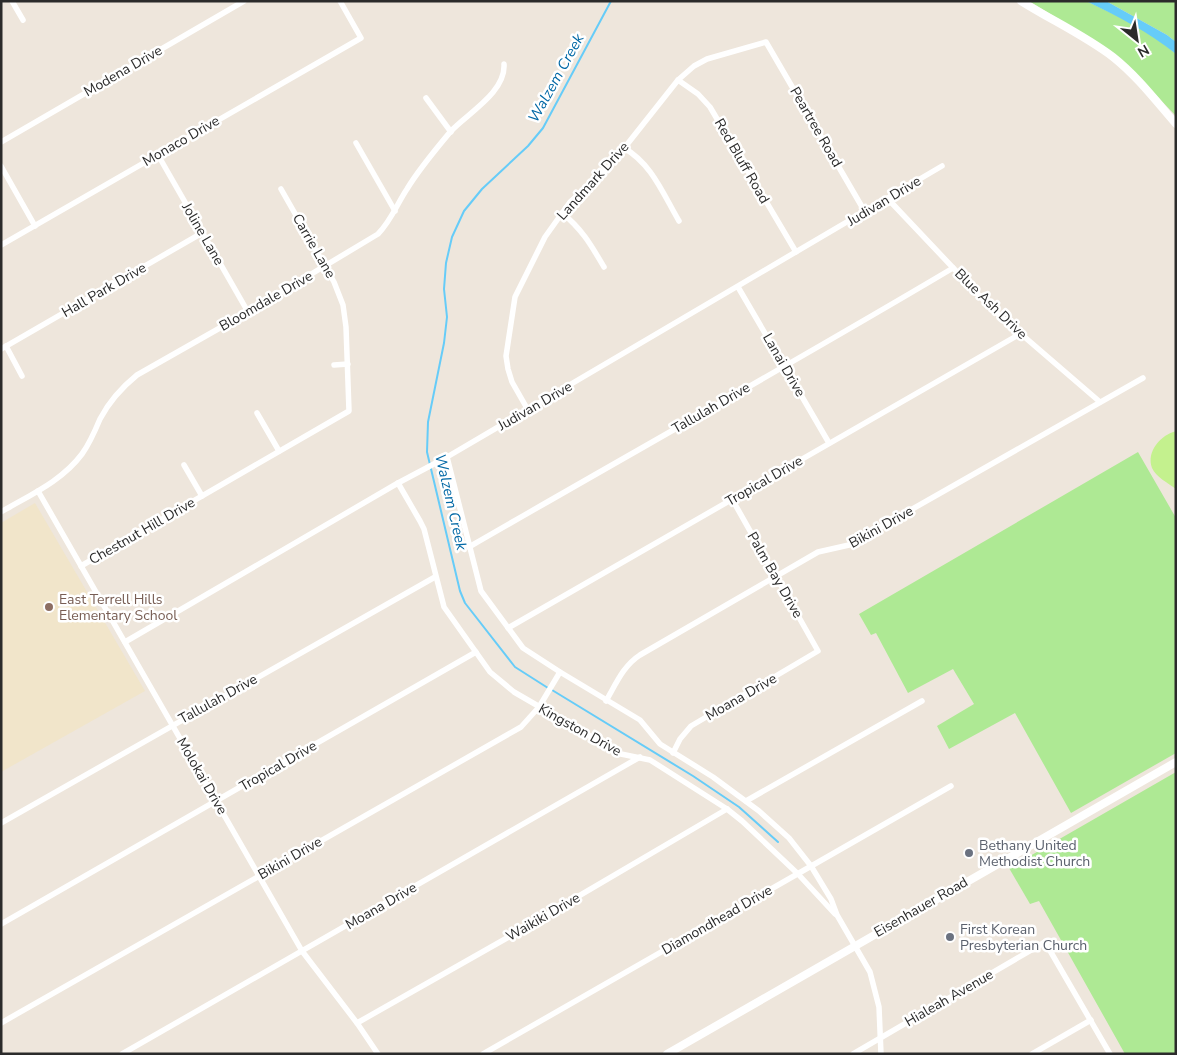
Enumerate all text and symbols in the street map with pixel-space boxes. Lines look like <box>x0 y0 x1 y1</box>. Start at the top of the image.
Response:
north arrow <box>1112 15 1162 65</box>
water label: Walzem Creek <box>523 30 589 126</box>
text: N <box>1134 40 1153 62</box>
street label: Modena Drive <box>80 41 166 101</box>
street label: Peartree Road <box>785 83 847 171</box>
street label: Monaco Drive <box>139 111 223 171</box>
street label: Red Bluff Road <box>710 115 774 207</box>
street label: Landmark Drive <box>553 138 633 224</box>
street label: Judivan Drive <box>843 171 924 231</box>
street label: Joline Lane <box>177 198 229 269</box>
street label: Carrie Lane <box>288 210 340 282</box>
street label: Hall Park Drive <box>58 258 150 322</box>
street label: Blue Ash Drive <box>951 264 1031 344</box>
street label: Bloomdale Drive <box>216 267 316 335</box>
street label: Lanai Drive <box>758 330 810 400</box>
street label: Judivan Drive <box>493 377 576 435</box>
street label: Tallulah Drive <box>668 378 754 438</box>
street label: Tropical Drive <box>722 451 806 511</box>
water label: Walzem Creek <box>430 452 472 553</box>
street label: Chestnut Hill Drive <box>85 493 199 569</box>
street label: Bikini Drive <box>845 501 917 553</box>
street label: Palm Bay Drive <box>743 528 807 622</box>
place label: East Terrell Hills Elementary School <box>59 590 178 625</box>
marker: East Terrell Hills Elementary School <box>43 601 55 613</box>
street label: Moana Drive <box>702 669 780 725</box>
street label: Tallulah Drive <box>175 670 261 728</box>
street label: Kingston Drive <box>535 699 625 761</box>
street label: Molokai Drive <box>172 734 232 818</box>
street label: Tropical Drive <box>236 736 320 796</box>
street label: Bikini Drive <box>255 832 325 884</box>
place label: Bethany United Methodist Church <box>979 836 1090 871</box>
marker: Bethany United Methodist Church <box>963 847 975 859</box>
street label: Eisenhauer Road <box>871 872 971 942</box>
street label: Moana Drive <box>342 878 420 934</box>
street label: Diamondhead Drive <box>658 881 776 959</box>
street label: Waikiki Drive <box>502 888 584 946</box>
place label: First Korean Presbyterian Church <box>960 920 1087 955</box>
marker: First Korean Presbyterian Church <box>944 931 956 943</box>
street label: Hialeah Avenue <box>901 965 997 1031</box>

